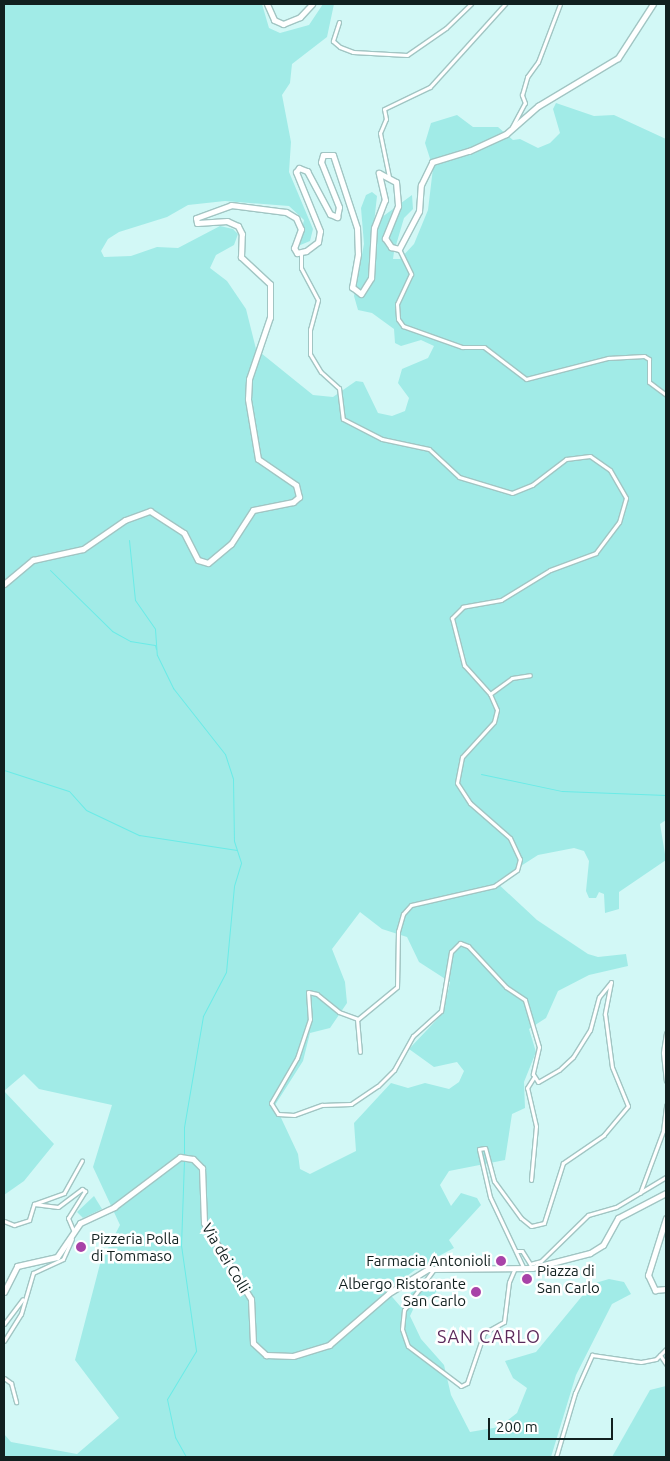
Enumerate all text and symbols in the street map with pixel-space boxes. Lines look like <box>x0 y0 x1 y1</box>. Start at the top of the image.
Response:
street label: Via dei Colli <box>198 1220 254 1296</box>
place label: Pizzeria Polla di Tommaso <box>91 1229 179 1264</box>
marker: Pizzeria Polla di Tommaso <box>75 1241 87 1253</box>
place label: Farmacia Antonioli <box>366 1252 491 1270</box>
marker: Farmacia Antonioli <box>495 1255 507 1267</box>
place label: Piazza di San Carlo <box>537 1261 600 1296</box>
marker: Piazza di San Carlo <box>521 1273 533 1285</box>
place label: Albergo Ristorante San Carlo <box>339 1274 466 1309</box>
marker: Albergo Ristorante San Carlo <box>470 1286 482 1298</box>
district label: SAN CARLO <box>436 1325 542 1347</box>
scale bar <box>490 1408 615 1440</box>
text: 200 m <box>496 1418 538 1435</box>

